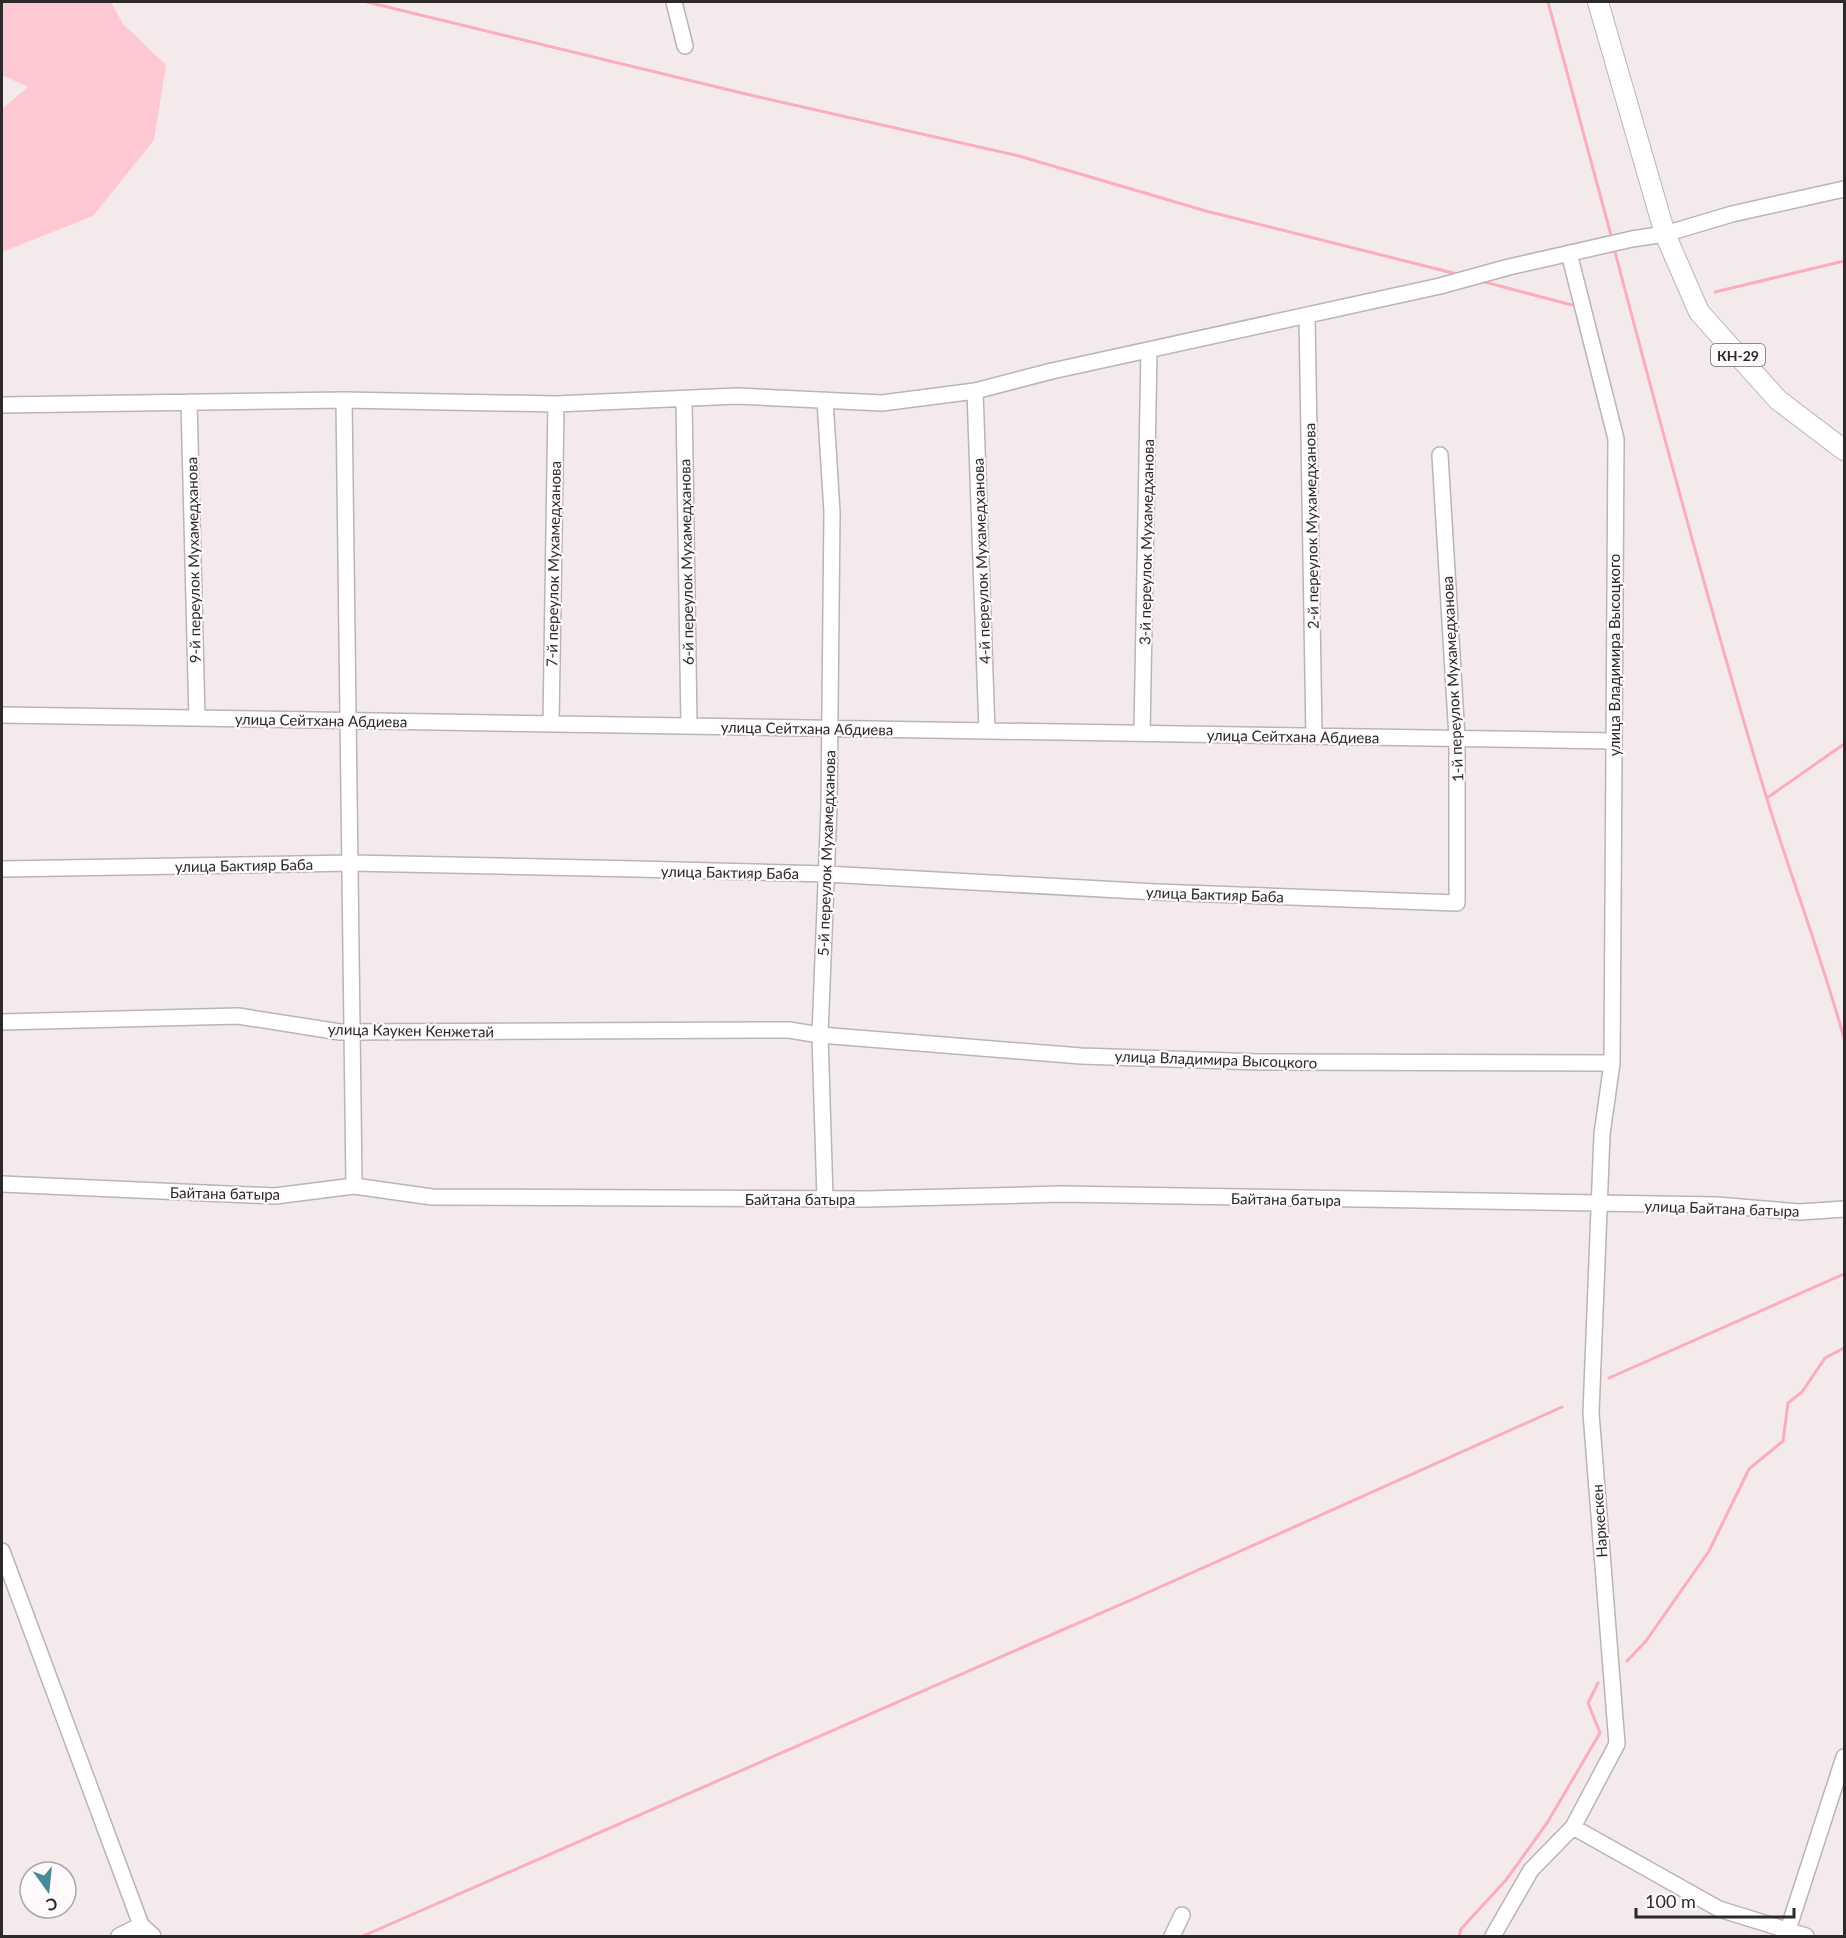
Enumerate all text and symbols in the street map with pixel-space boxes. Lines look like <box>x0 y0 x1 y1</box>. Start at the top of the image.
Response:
road number: КН-29 <box>1711 344 1765 366</box>
street label: 2-й переулок Мухамедханова <box>1300 423 1322 629</box>
street label: 3-й переулок Мухамедханова <box>1135 439 1157 645</box>
street label: 9-й переулок Мухамедханова <box>182 457 204 663</box>
street label: 4-й переулок Мухамедханова <box>968 458 994 664</box>
street label: 6-й переулок Мухамедханова <box>675 459 697 665</box>
street label: 7-й переулок Мухамедханова <box>542 461 564 667</box>
street label: улица Владимира Высоцкого <box>1605 554 1623 756</box>
street label: 1-й переулок Мухамедханова <box>1438 576 1466 782</box>
street label: улица Сейтхана Абдиева <box>235 709 407 731</box>
street label: улица Сейтхана Абдиева <box>721 717 893 739</box>
street label: улица Сейтхана Абдиева <box>1207 725 1379 747</box>
street label: 5-й переулок Мухамедханова <box>813 750 839 956</box>
street label: улица Бактияр Баба <box>175 855 313 875</box>
street label: улица Бактияр Баба <box>661 862 799 882</box>
street label: улица Бактияр Баба <box>1146 883 1284 905</box>
street label: улица Каукен Кенжетай <box>328 1020 494 1040</box>
street label: улица Владимира Высоцкого <box>1115 1046 1317 1072</box>
street label: Байтана батыра <box>170 1183 280 1203</box>
street label: Байтана батыра <box>1231 1189 1341 1209</box>
street label: Байтана батыра <box>745 1190 855 1208</box>
street label: улица Байтана батыра <box>1644 1196 1800 1220</box>
street label: Наркескен <box>1587 1484 1611 1558</box>
north arrow <box>18 1860 78 1920</box>
scale bar <box>1636 1881 1794 1919</box>
text: 100 m <box>1645 1890 1696 1912</box>
text: С <box>44 1894 60 1916</box>

